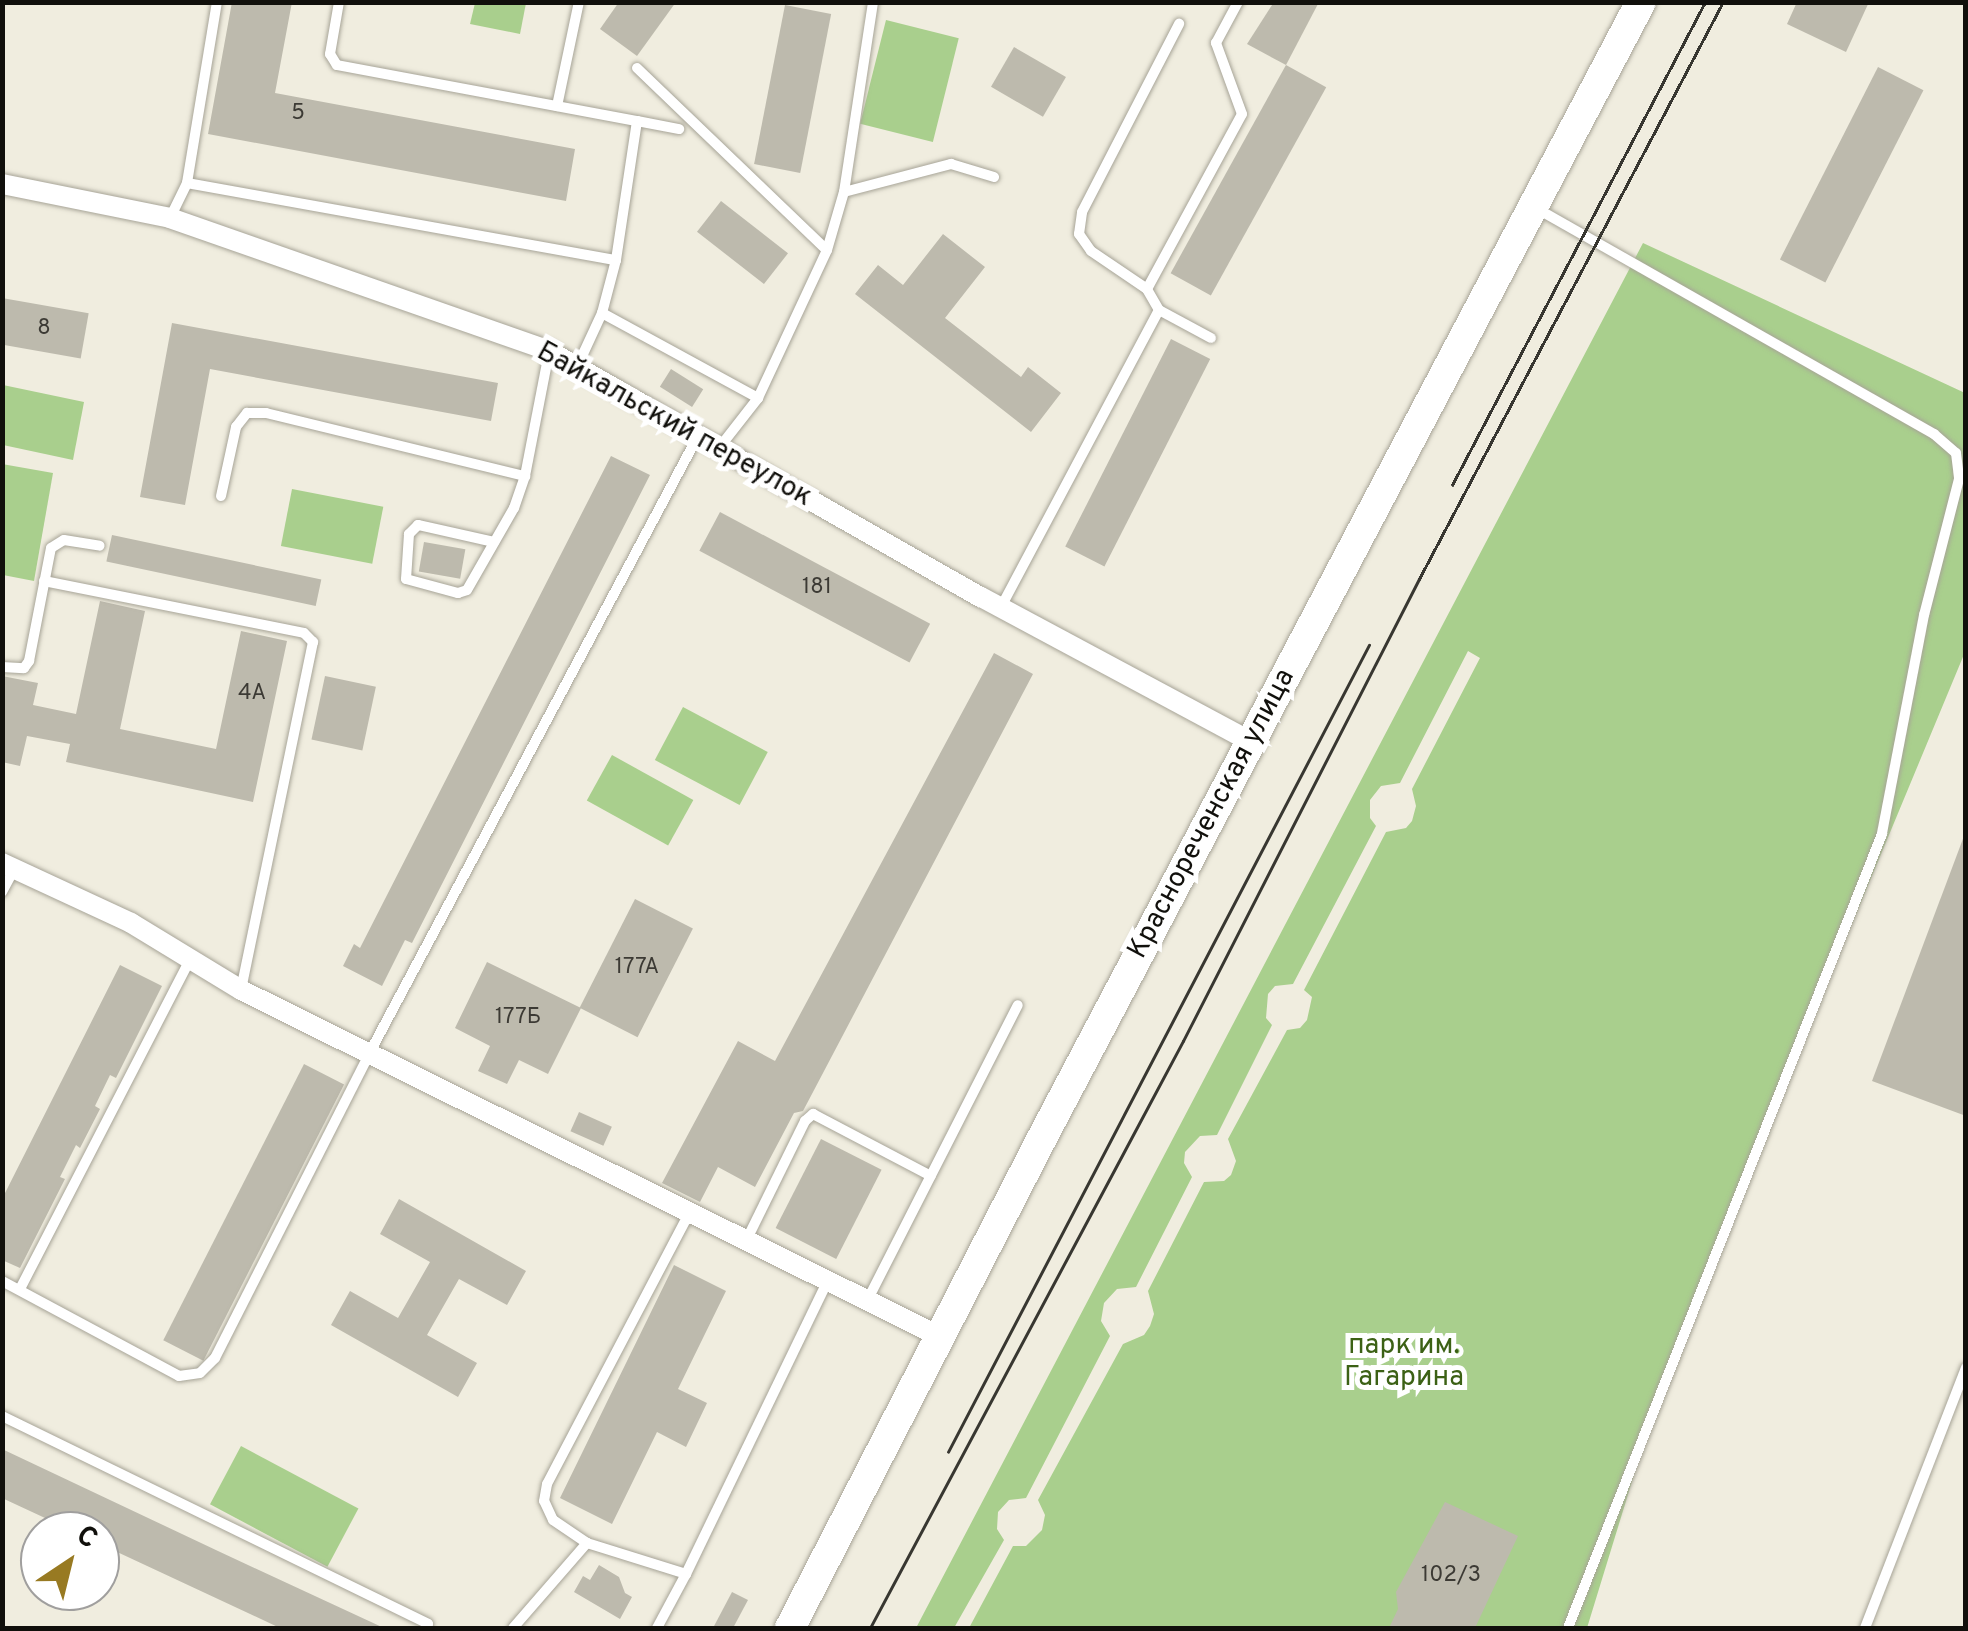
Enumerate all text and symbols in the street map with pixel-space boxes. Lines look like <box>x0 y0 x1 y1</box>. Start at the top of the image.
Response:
house number: 5 <box>291 101 305 127</box>
house number: 8 <box>37 316 51 342</box>
street label: Байкальский переулок <box>531 335 817 515</box>
house number: 181 <box>802 575 832 601</box>
street label: Краснореченская улица <box>1121 663 1303 965</box>
house number: 4А <box>238 681 266 707</box>
house number: 177А <box>615 955 659 981</box>
house number: 177Б <box>495 1005 541 1031</box>
park label: парк им. Гагарина <box>1344 1329 1464 1395</box>
north arrow <box>20 1511 120 1611</box>
text: С <box>68 1518 104 1558</box>
house number: 102/3 <box>1421 1563 1481 1589</box>

